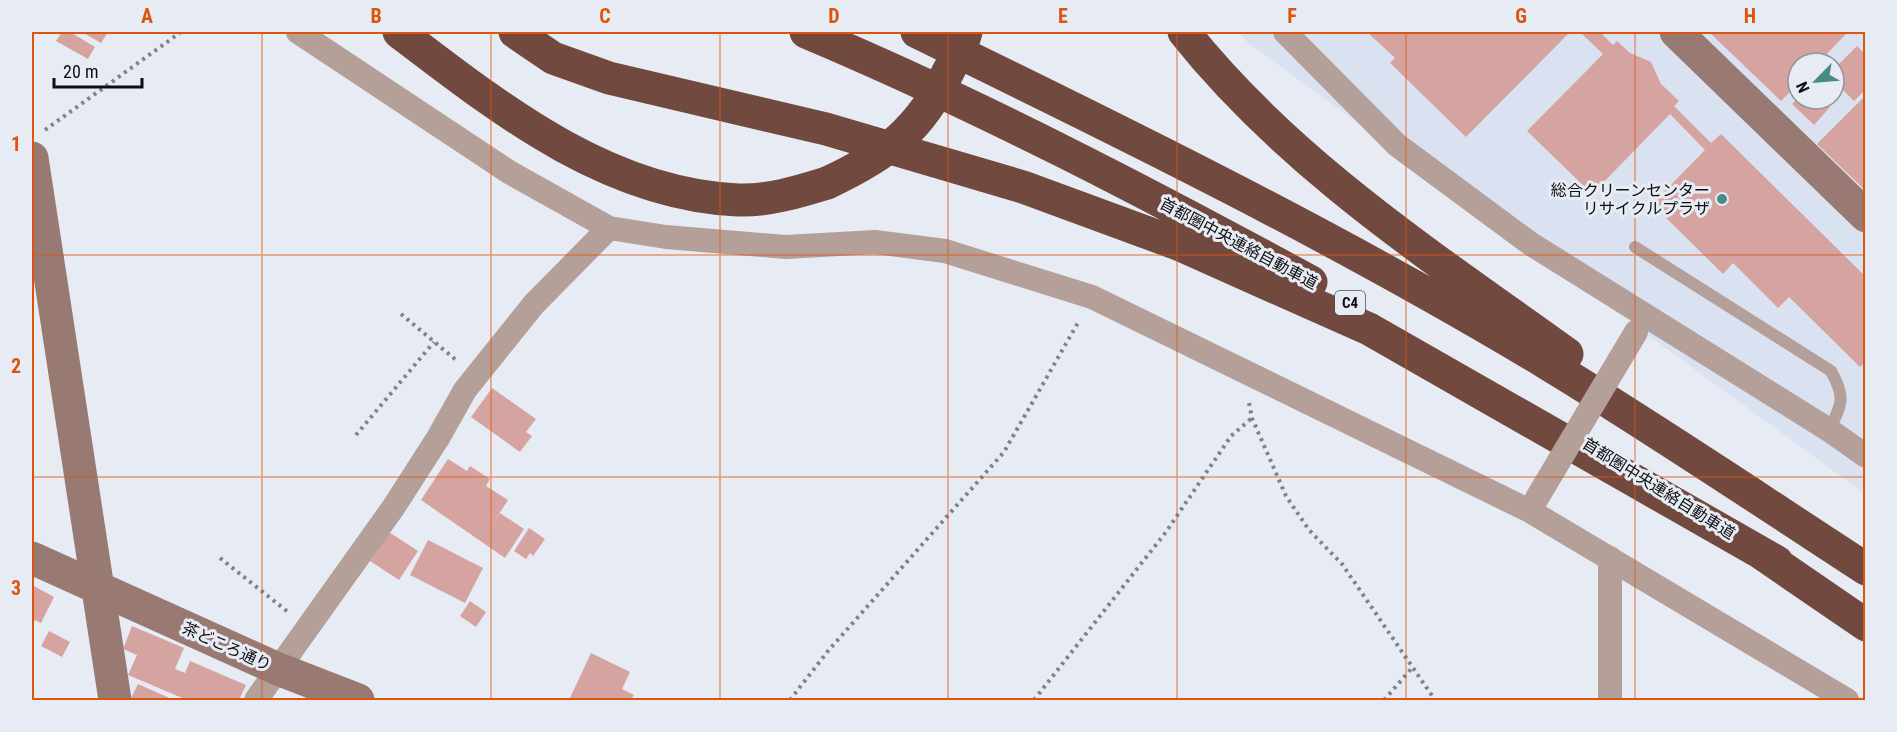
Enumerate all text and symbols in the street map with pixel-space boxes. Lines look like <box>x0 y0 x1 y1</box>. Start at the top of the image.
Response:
text: A <box>141 4 153 28</box>
text: B <box>370 4 382 28</box>
text: C <box>599 4 611 28</box>
text: D <box>828 4 840 28</box>
text: E <box>1058 4 1068 28</box>
text: F <box>1287 4 1297 28</box>
text: G <box>1515 4 1527 28</box>
text: H <box>1744 4 1756 28</box>
scale bar <box>54 51 142 89</box>
north arrow <box>1786 51 1846 111</box>
text: 20 m <box>63 61 98 82</box>
text: N <box>1792 79 1814 96</box>
text: 1 <box>11 132 21 156</box>
place label: 総合クリーンセンター リサイクルプラザ <box>1551 181 1710 218</box>
marker: 総合クリーンセンター リサイクルプラザ <box>1715 192 1729 206</box>
street label: 首都圏中央連絡自動車道 <box>1157 194 1321 293</box>
road number: C4 <box>1335 291 1365 315</box>
text: 2 <box>11 354 21 378</box>
street label: 首都圏中央連絡自動車道 <box>1579 434 1738 543</box>
text: 3 <box>11 576 21 600</box>
street label: 茶どころ通り <box>179 618 274 675</box>

